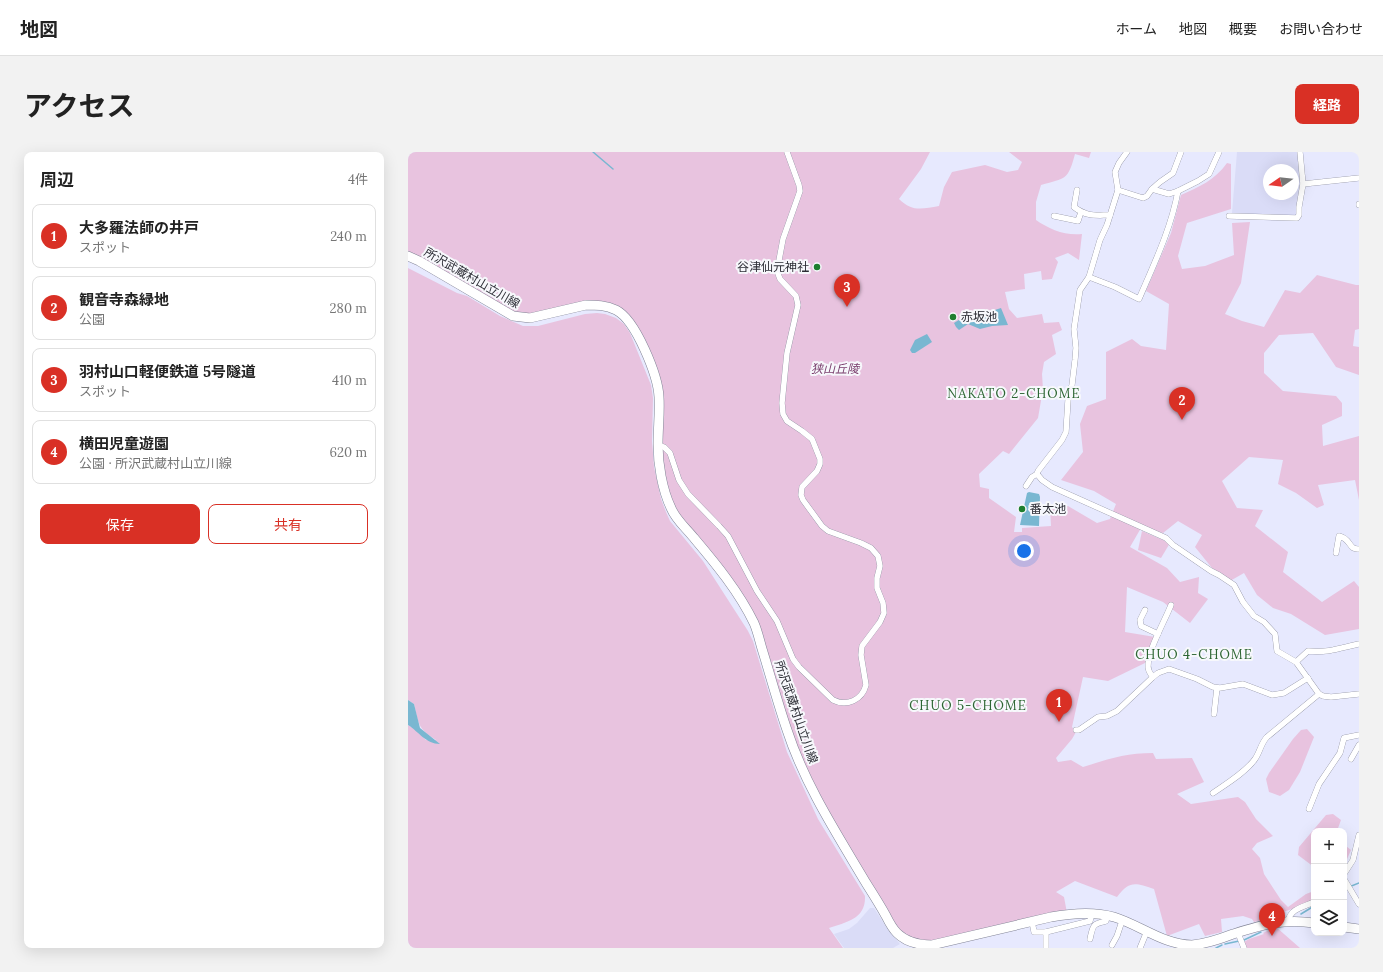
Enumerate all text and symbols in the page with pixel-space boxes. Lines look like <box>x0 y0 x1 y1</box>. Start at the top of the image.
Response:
text: 地図 <box>20 17 58 41</box>
text: ホーム <box>1115 20 1157 38</box>
text: 地図 <box>1179 20 1207 38</box>
text: 概要 <box>1229 20 1257 38</box>
text: お問い合わせ <box>1279 20 1363 38</box>
button: 経路 <box>1295 84 1359 124</box>
text: アクセス <box>24 88 135 124</box>
north arrow <box>1263 164 1299 200</box>
text: 周辺 <box>40 169 74 191</box>
text: 4件 <box>348 171 368 188</box>
text: 大多羅法師の井戸 <box>79 218 199 237</box>
text: 1 <box>51 228 57 245</box>
text: 240 m <box>330 228 367 245</box>
text: スポット <box>79 239 131 256</box>
street label: 所沢武蔵村山立川線 <box>422 244 523 311</box>
place label: 谷津仙元神社 <box>737 259 809 274</box>
marker: 谷津仙元神社 <box>812 262 822 272</box>
pin: 3 <box>834 274 860 307</box>
text: 観音寺森緑地 <box>79 290 169 309</box>
text: 2 <box>51 300 57 317</box>
text: 280 m <box>330 300 367 317</box>
place label: 赤坂池 <box>961 309 997 324</box>
text: 公園 <box>79 311 105 328</box>
marker: 赤坂池 <box>948 312 958 322</box>
park label: 狭山丘陵 <box>811 361 861 376</box>
text: 羽村山口軽便鉄道 5号隧道 <box>79 362 256 381</box>
text: 3 <box>50 372 58 389</box>
text: 410 m <box>332 372 367 389</box>
text: スポット <box>79 383 131 400</box>
district label: NAKATO 2-CHOME <box>947 385 1081 402</box>
pin: 2 <box>1169 387 1195 420</box>
text: 横田児童遊園 <box>79 434 169 453</box>
text: 4 <box>50 444 58 461</box>
text: 620 m <box>329 444 367 461</box>
text: 公園 · 所沢武蔵村山立川線 <box>79 455 232 472</box>
place label: 番太池 <box>1030 501 1066 516</box>
button: 保存 <box>40 504 200 544</box>
button: 共有 <box>208 504 368 544</box>
marker: 番太池 <box>1017 504 1027 514</box>
your location <box>1014 541 1034 561</box>
district label: CHUO 4-CHOME <box>1135 646 1253 663</box>
street label: 所沢武蔵村山立川線 <box>772 658 821 765</box>
pin: 1 <box>1046 689 1072 722</box>
district label: CHUO 5-CHOME <box>909 697 1027 714</box>
map controls <box>1311 828 1347 936</box>
button: + <box>1311 828 1347 864</box>
button: − <box>1311 864 1347 900</box>
button: layers <box>1311 900 1347 936</box>
pin: 4 <box>1259 903 1285 936</box>

